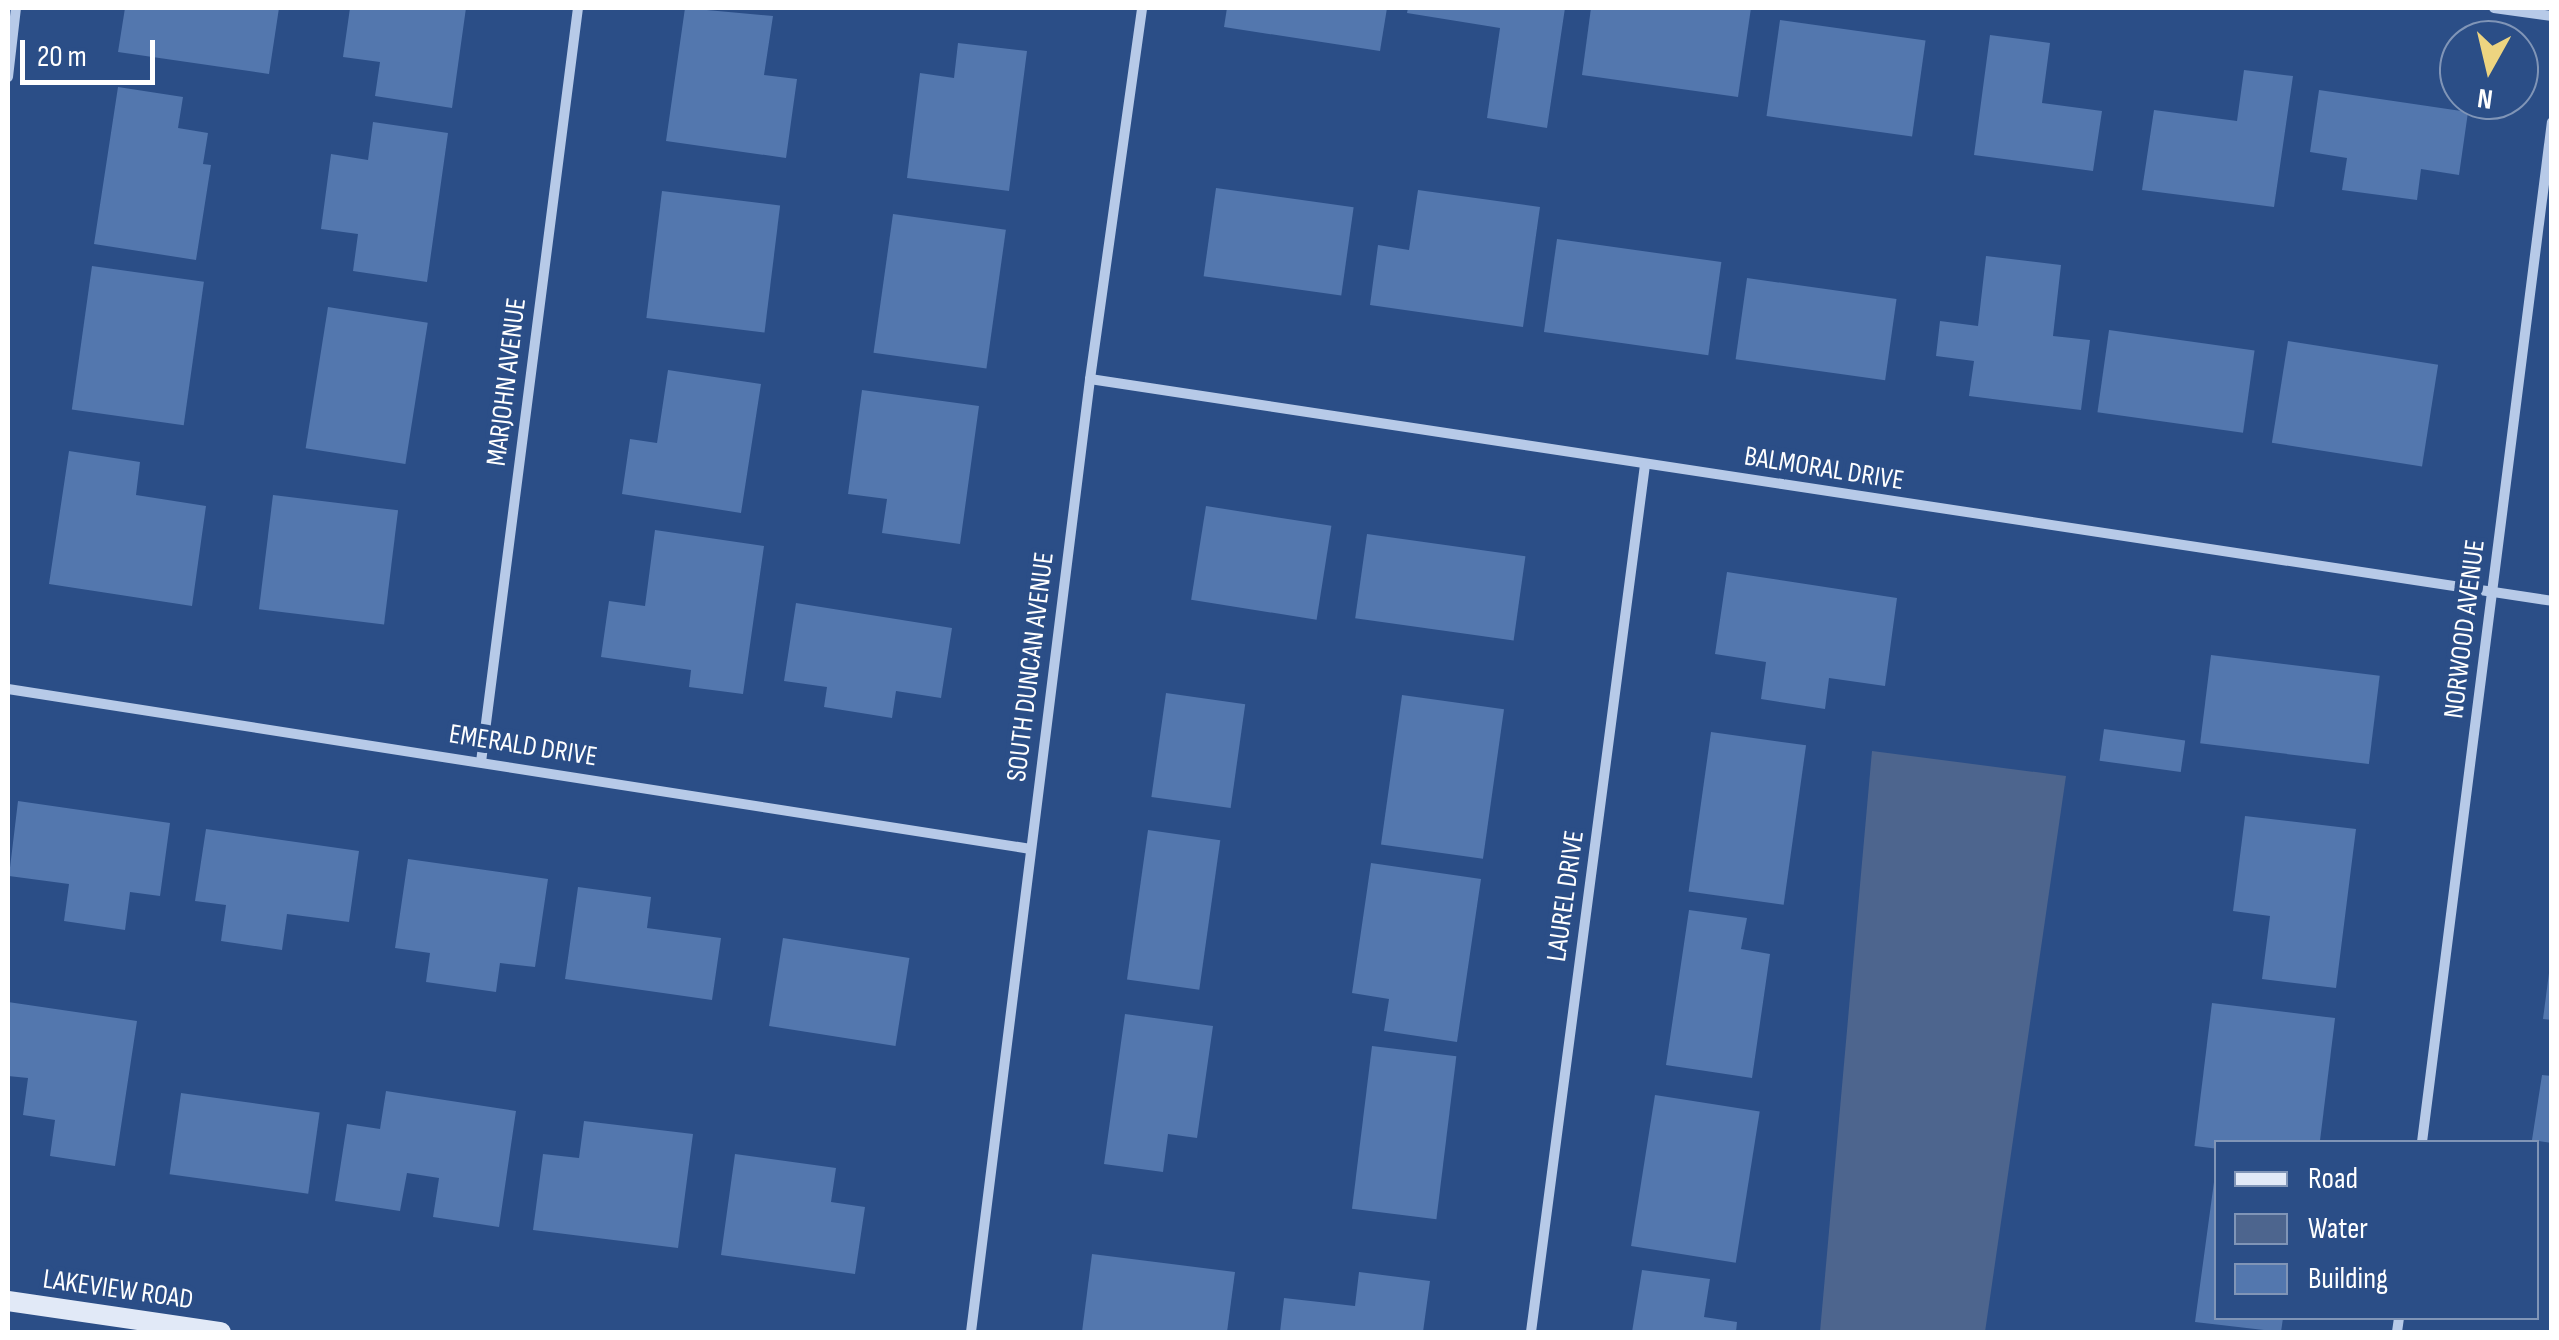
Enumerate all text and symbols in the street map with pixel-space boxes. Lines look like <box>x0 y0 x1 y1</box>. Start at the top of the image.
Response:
scale bar <box>25 20 160 82</box>
north arrow <box>2439 20 2539 120</box>
text: 20 m <box>37 39 87 75</box>
text: N <box>2475 81 2495 116</box>
street label: MARJOHN AVENUE <box>480 296 534 468</box>
street label: BALMORAL DRIVE <box>1742 440 1906 498</box>
street label: NORWOOD AVENUE <box>2437 538 2493 720</box>
street label: SOUTH DUNCAN AVENUE <box>1000 550 1062 784</box>
street label: EMERALD DRIVE <box>447 718 599 774</box>
street label: LAUREL DRIVE <box>1540 828 1592 964</box>
legend <box>2214 1140 2539 1320</box>
text: Road <box>2308 1161 2358 1197</box>
text: Water <box>2308 1211 2368 1247</box>
text: Building <box>2308 1261 2388 1297</box>
street label: LAKEVIEW ROAD <box>41 1263 195 1317</box>

